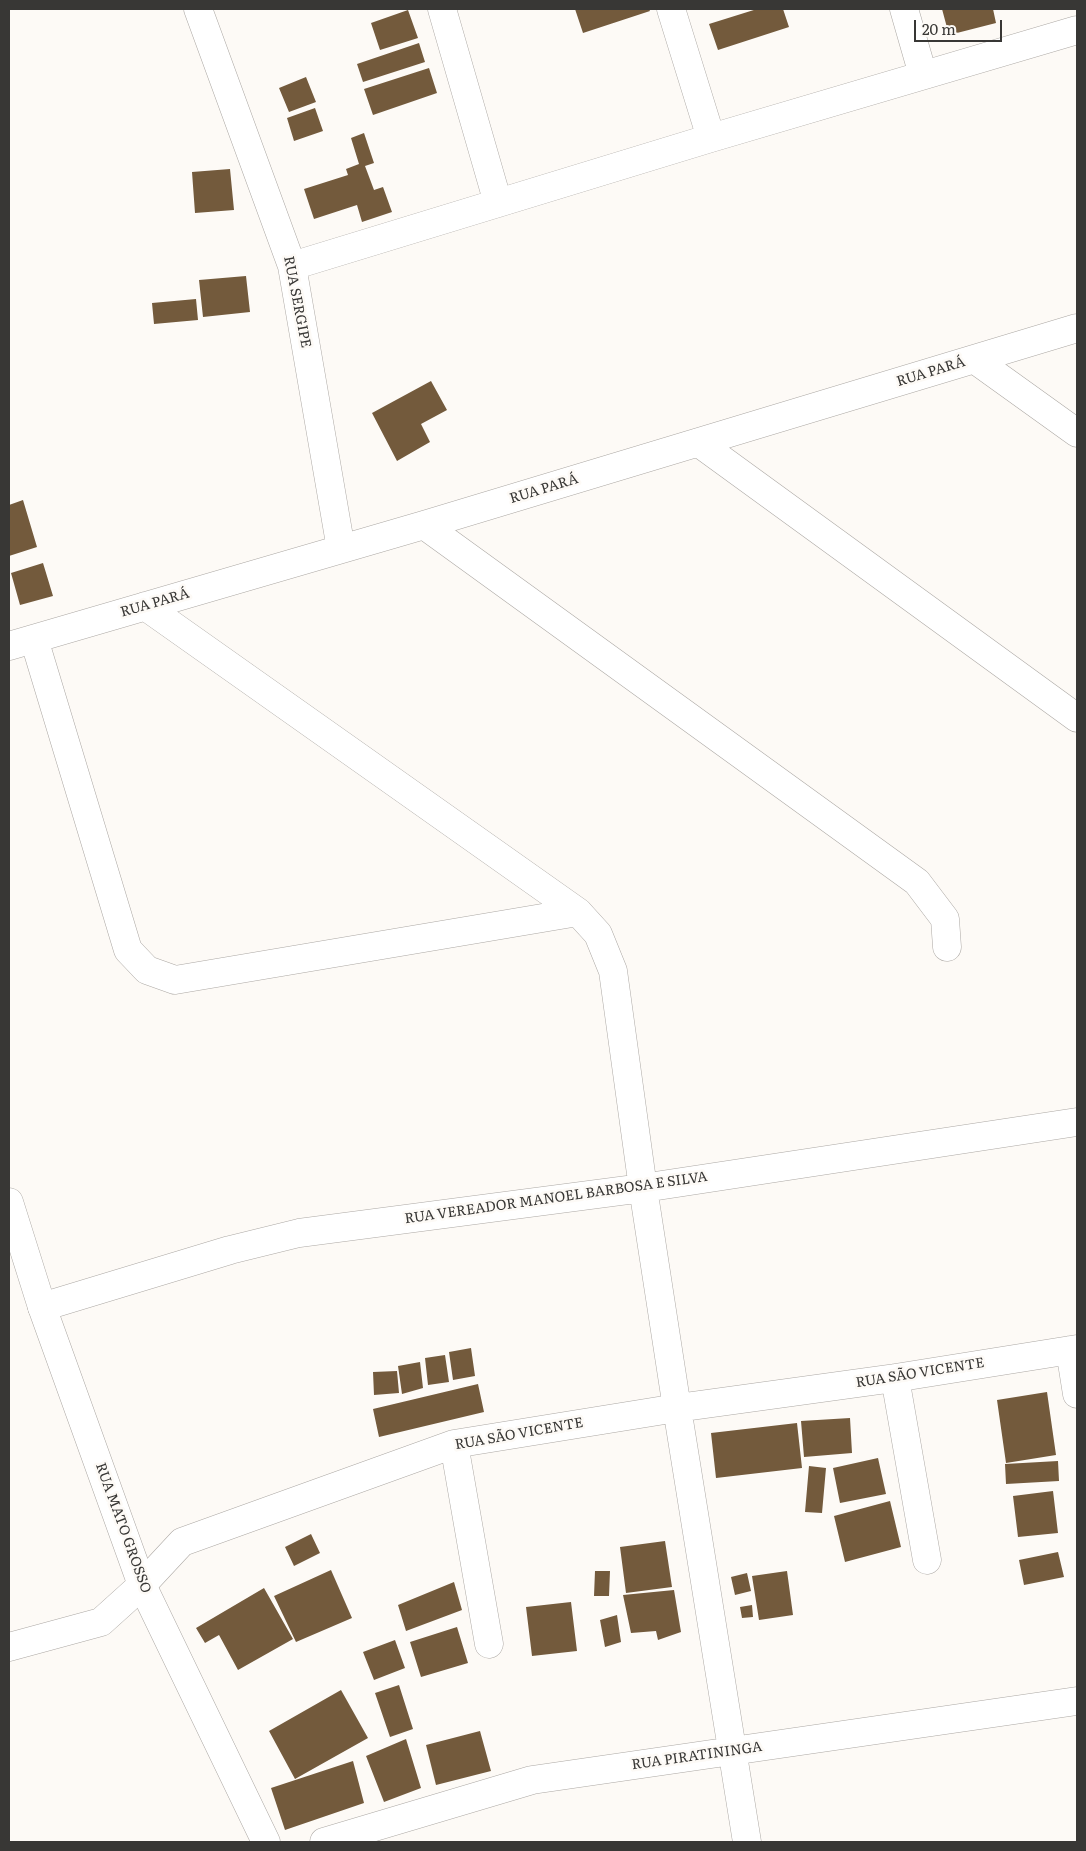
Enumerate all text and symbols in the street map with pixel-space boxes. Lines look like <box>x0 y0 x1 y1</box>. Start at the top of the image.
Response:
scale bar <box>916 10 1004 42</box>
text: 20 m <box>922 17 956 40</box>
street label: RUA SERGIPE <box>280 255 314 349</box>
street label: RUA PARÁ <box>895 354 967 390</box>
street label: RUA PARÁ <box>508 471 580 507</box>
street label: RUA PARÁ <box>119 585 191 621</box>
street label: RUA VEREADOR MANOEL BARBOSA E SILVA <box>404 1168 708 1228</box>
street label: RUA SÃO VICENTE <box>855 1355 985 1391</box>
street label: RUA SÃO VICENTE <box>454 1414 584 1454</box>
street label: RUA MATO GROSSO <box>92 1461 154 1595</box>
street label: RUA PIRATININGA <box>631 1739 763 1773</box>

